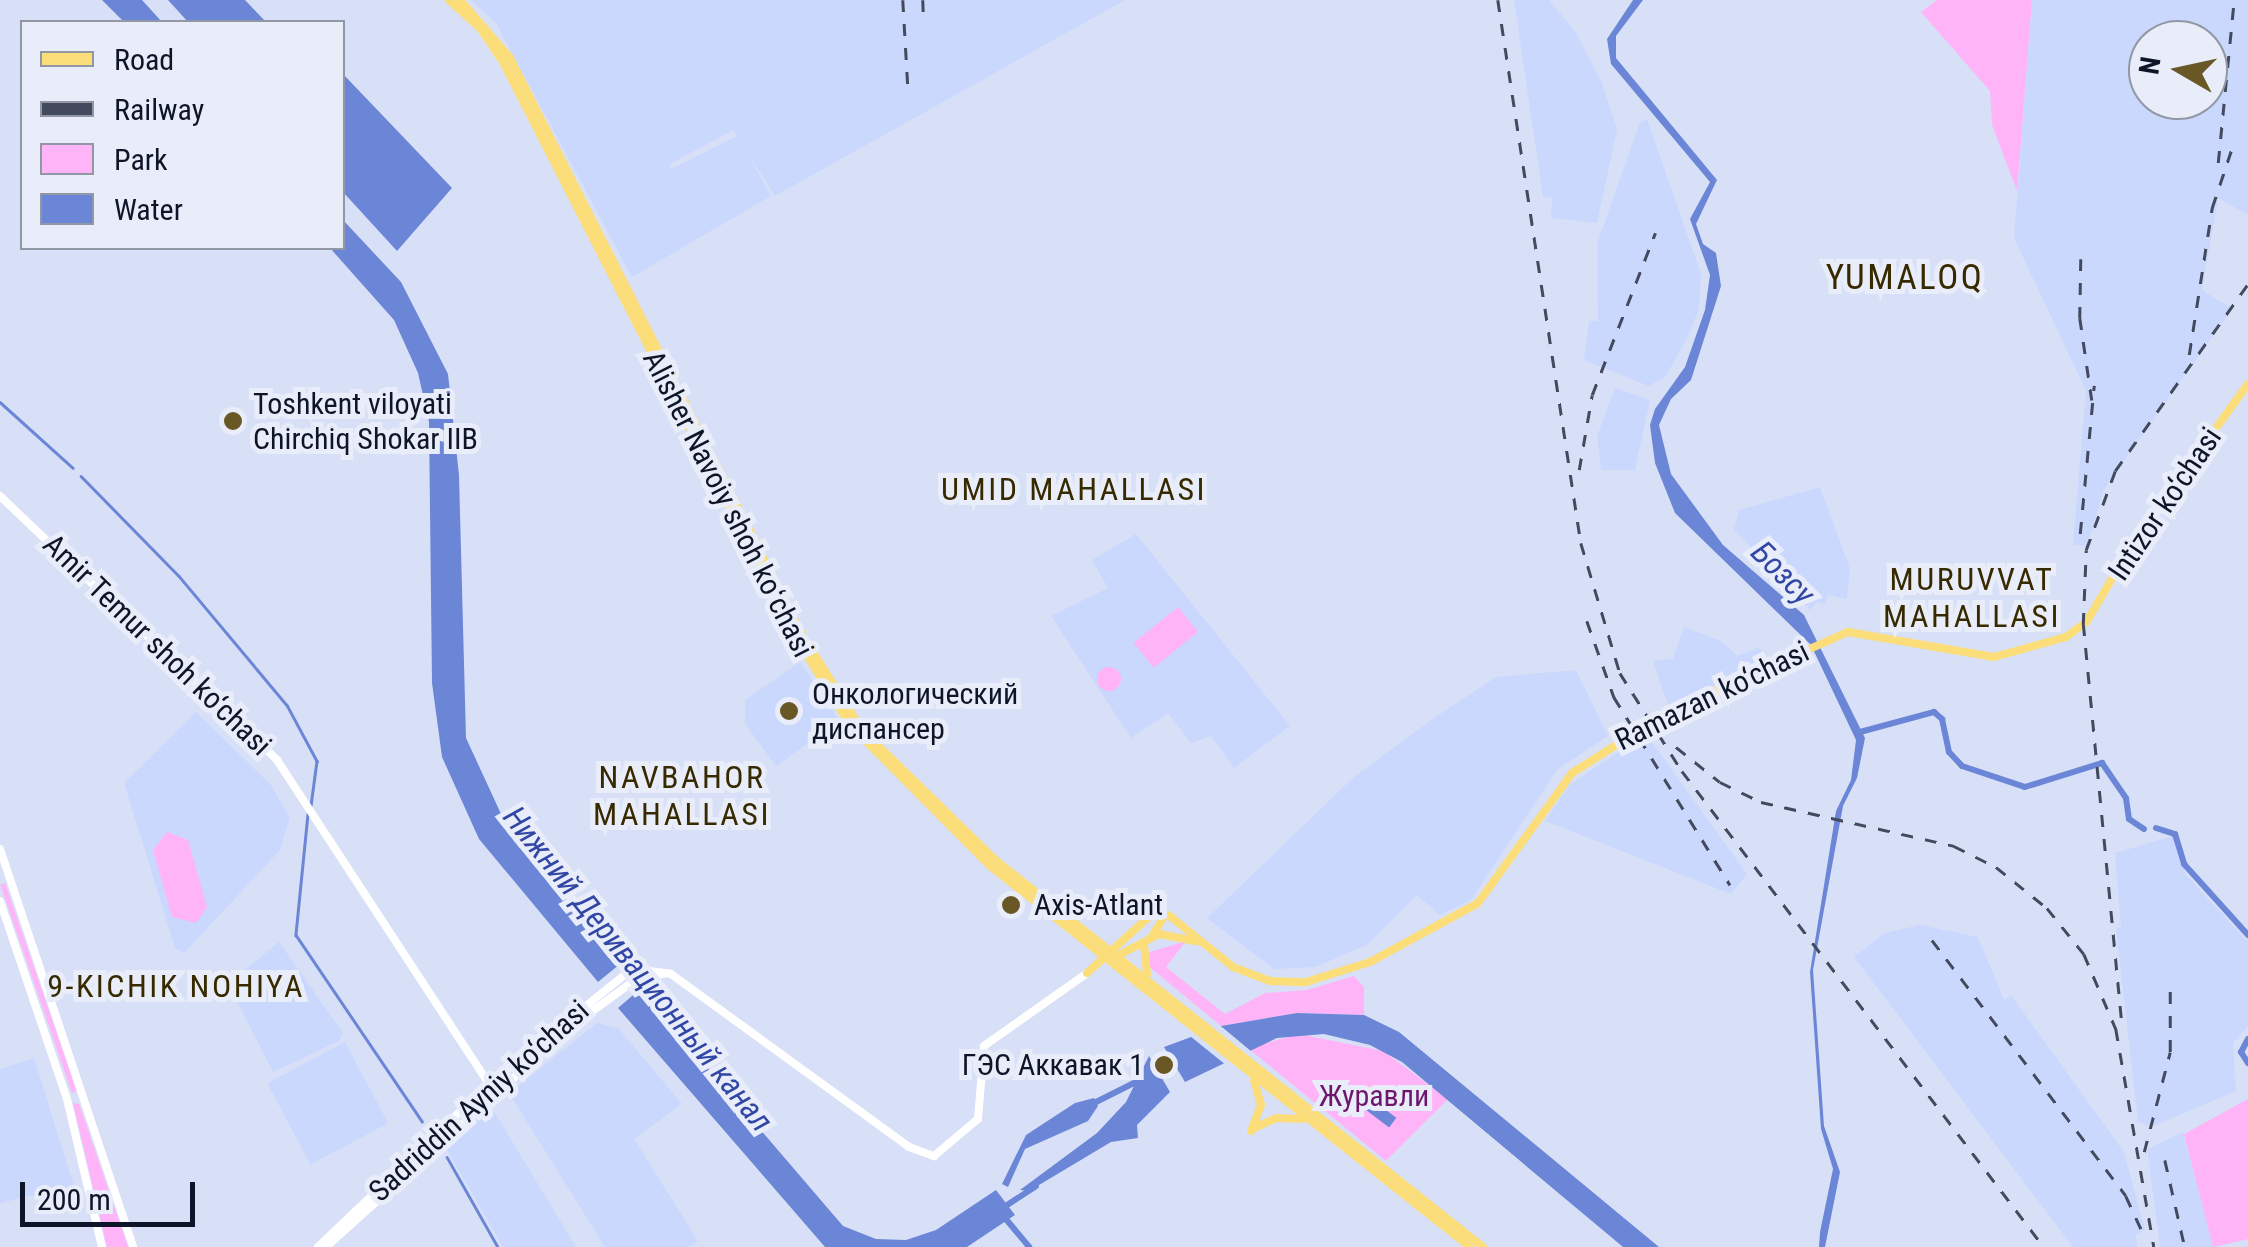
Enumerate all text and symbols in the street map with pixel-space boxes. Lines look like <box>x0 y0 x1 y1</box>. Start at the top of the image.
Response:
legend <box>20 20 345 250</box>
north arrow <box>2128 20 2228 120</box>
text: Road <box>114 42 174 77</box>
text: N <box>2132 54 2167 77</box>
text: Railway <box>114 92 204 127</box>
text: Park <box>114 142 168 177</box>
text: Water <box>114 192 183 227</box>
district label: YUMALOQ <box>1826 257 1984 299</box>
street label: Alisher Navoiy shoh koʻchasi <box>635 345 821 663</box>
place label: Toshkent viloyati Chirchiq Shokar IIB <box>253 386 478 456</box>
marker: Toshkent viloyati Chirchiq Shokar IIB <box>222 410 244 432</box>
street label: Intizor ko‘chasi <box>2101 421 2229 587</box>
district label: UMID MAHALLASI <box>941 470 1207 508</box>
street label: Amir Temur shoh ko‘chasi <box>35 527 279 763</box>
water label: Бозсу <box>1743 533 1823 613</box>
district label: MURUVVAT MAHALLASI <box>1883 561 2061 636</box>
street label: Ramazan ko‘chasi <box>1609 634 1815 758</box>
place label: Онкологический диспансер <box>812 676 1018 746</box>
marker: Онкологический диспансер <box>776 698 802 724</box>
district label: NAVBAHOR MAHALLASI <box>593 759 771 834</box>
water label: Нижний Деривационный канал <box>495 799 781 1139</box>
place label: Axis-Atlant <box>1034 887 1163 923</box>
marker: Axis-Atlant <box>998 892 1024 918</box>
district label: 9-KICHIK NOHIYA <box>47 967 305 1005</box>
street label: Sadriddin Ayniy ko‘chasi <box>362 993 596 1209</box>
place label: ГЭС Аккавак 1 <box>962 1047 1144 1083</box>
marker: ГЭС Аккавак 1 <box>1153 1054 1175 1076</box>
park label: Журавли <box>1319 1078 1429 1114</box>
scale bar <box>25 1162 200 1224</box>
text: 200 m <box>37 1182 111 1217</box>

